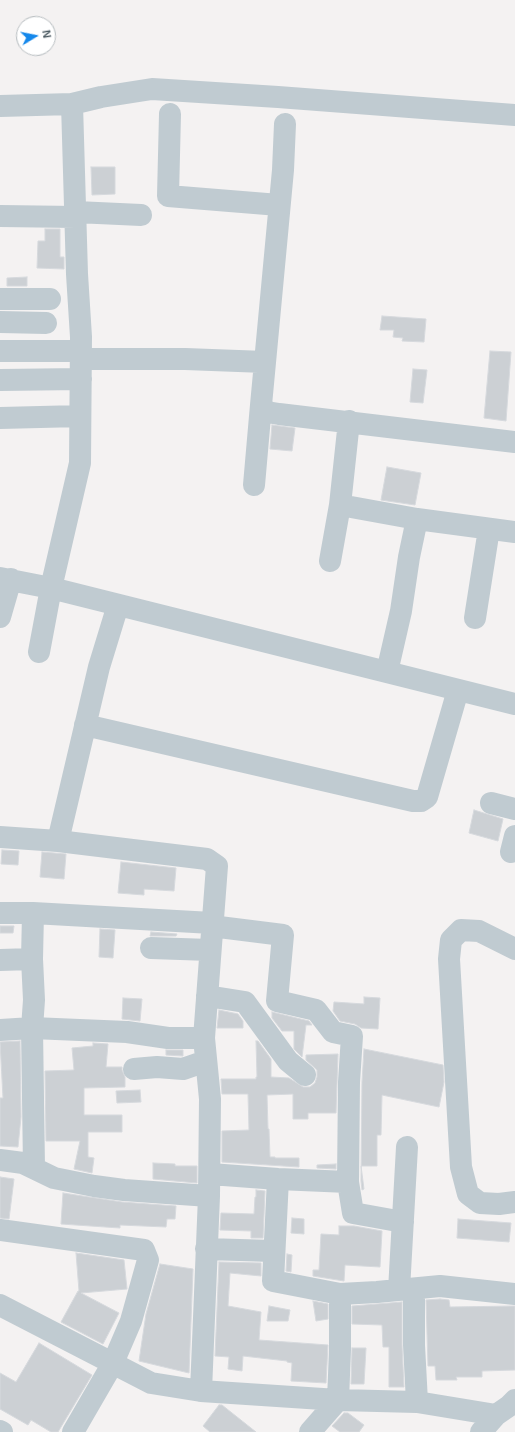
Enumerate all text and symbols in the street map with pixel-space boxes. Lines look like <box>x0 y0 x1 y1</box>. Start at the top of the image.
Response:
north arrow <box>16 16 56 56</box>
text: N <box>40 29 53 39</box>

